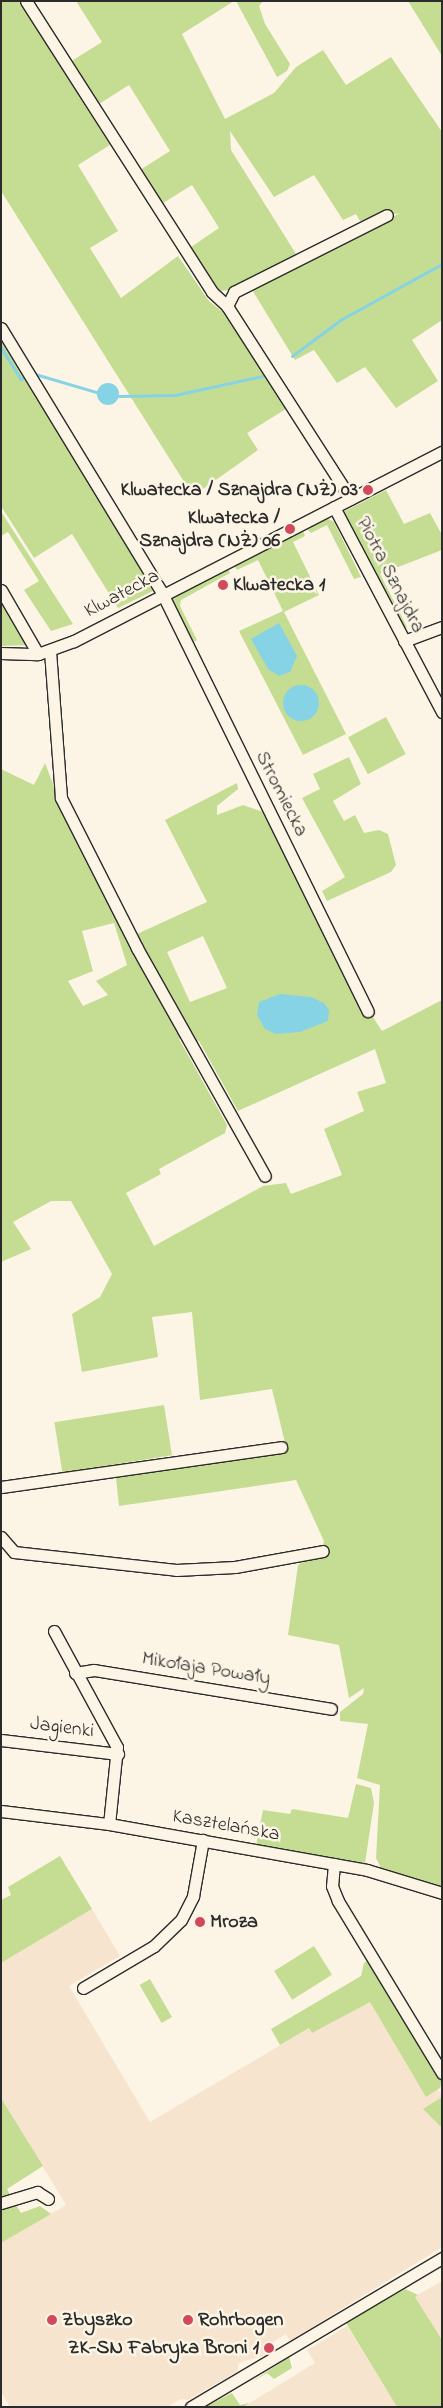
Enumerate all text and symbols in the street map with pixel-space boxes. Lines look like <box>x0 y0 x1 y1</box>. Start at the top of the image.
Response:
place label: Klwatecka / Sznajdra (NŻ) 03 <box>121 478 358 502</box>
marker: Klwatecka / Sznajdra (NŻ) 03 <box>362 484 374 496</box>
place label: Klwatecka / Sznajdra (NŻ) 06 <box>139 506 280 553</box>
street label: Piotra Sznajdra <box>350 513 430 637</box>
marker: Klwatecka / Sznajdra (NŻ) 06 <box>284 523 296 535</box>
street label: Klwatecka <box>81 564 163 624</box>
place label: Klwatecka 1 <box>233 573 325 597</box>
marker: Klwatecka 1 <box>217 579 229 591</box>
street label: Stromiecka <box>249 747 313 841</box>
street label: Mikołaja Powały <box>140 1647 272 1691</box>
street label: Jagienki <box>29 1712 95 1744</box>
street label: Kasztelańska <box>170 1805 282 1847</box>
place label: Mroza <box>210 1910 258 1934</box>
marker: Mroza <box>194 1916 206 1928</box>
place label: Zbyszko <box>62 2308 133 2332</box>
place label: Rohrbogen <box>198 2308 283 2332</box>
marker: Zbyszko <box>46 2314 58 2326</box>
marker: Rohrbogen <box>182 2314 194 2326</box>
place label: ZK-SN Fabryka Broni 1 <box>68 2336 259 2360</box>
marker: ZK-SN Fabryka Broni 1 <box>263 2342 275 2354</box>

